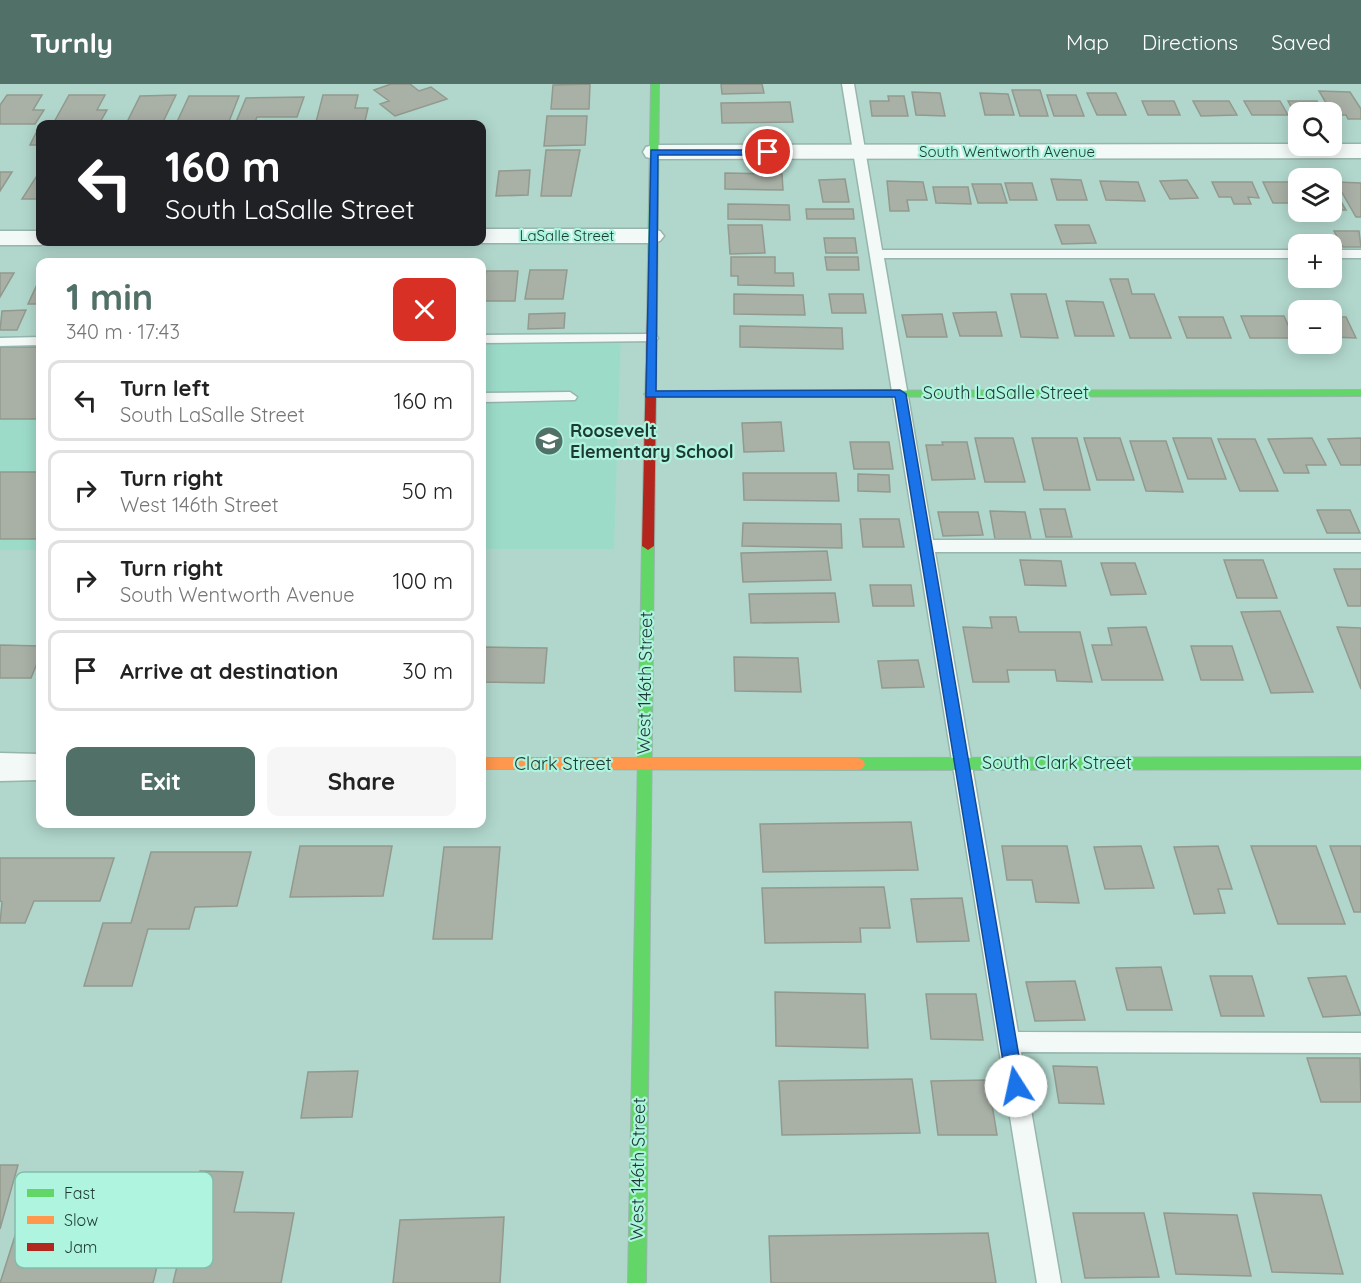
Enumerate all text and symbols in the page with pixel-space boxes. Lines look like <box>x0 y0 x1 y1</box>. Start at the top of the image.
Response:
text: Turnly <box>30 25 113 60</box>
text: Map <box>1066 29 1109 55</box>
text: Directions <box>1142 29 1238 55</box>
text: Saved <box>1271 29 1331 55</box>
map controls <box>1288 102 1342 354</box>
button: search <box>1288 102 1342 156</box>
pin <box>742 126 793 177</box>
icon: arrive <box>751 135 784 168</box>
text: 160 m <box>165 140 281 193</box>
street label: South Wentworth Avenue <box>919 142 1095 161</box>
icon: left <box>66 144 144 222</box>
button: layers <box>1288 168 1342 222</box>
text: South LaSalle Street <box>165 192 415 226</box>
street label: LaSalle Street <box>520 226 614 245</box>
button: + <box>1288 234 1342 288</box>
text: 1 min <box>66 274 153 319</box>
button: close <box>393 278 456 341</box>
button: − <box>1288 300 1342 354</box>
text: 340 m · 17:43 <box>66 319 180 344</box>
text: Turn left <box>120 374 210 402</box>
street label: South LaSalle Street <box>923 381 1089 404</box>
icon: left <box>69 384 102 417</box>
text: 160 m <box>394 387 453 415</box>
text: South LaSalle Street <box>120 402 305 427</box>
place label: Roosevelt Elementary School <box>570 419 734 463</box>
school or university icon: Roosevelt Elementary School <box>533 425 565 457</box>
text: Turn right <box>120 464 224 492</box>
icon: right <box>69 474 102 507</box>
text: 50 m <box>402 477 453 505</box>
text: West 146th Street <box>120 492 279 517</box>
text: Turn right <box>120 554 224 582</box>
icon: right <box>69 564 102 597</box>
text: 100 m <box>393 567 453 595</box>
text: South Wentworth Avenue <box>120 582 355 607</box>
street label: West 146th Street <box>632 611 657 755</box>
icon: arrive <box>69 654 102 687</box>
text: Arrive at destination <box>120 657 338 685</box>
text: 30 m <box>402 657 453 685</box>
button: Exit <box>66 747 255 816</box>
button: Share <box>267 747 456 816</box>
street label: South Clark Street <box>982 751 1132 774</box>
street label: Clark Street <box>514 752 612 775</box>
position arrow <box>984 1054 1048 1118</box>
street label: West 146th Street <box>625 1097 650 1241</box>
legend <box>15 1172 213 1268</box>
text: Fast <box>64 1183 95 1203</box>
text: Slow <box>64 1210 98 1230</box>
text: Jam <box>64 1237 97 1257</box>

